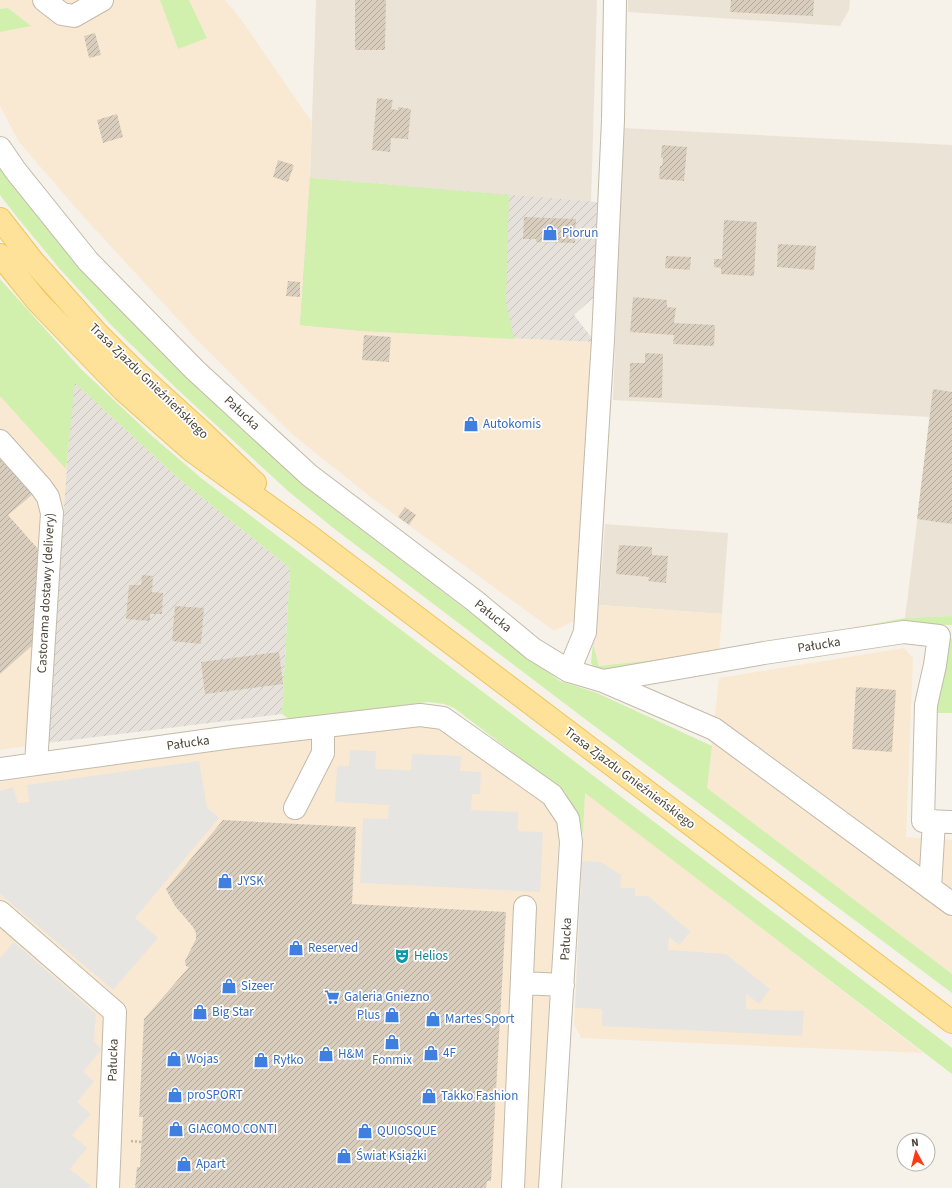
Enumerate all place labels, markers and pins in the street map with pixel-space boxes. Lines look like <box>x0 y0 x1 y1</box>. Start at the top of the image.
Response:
shop icon: Piorun <box>541 224 559 242</box>
place label: Piorun <box>562 224 598 242</box>
shop icon: Autokomis <box>462 415 480 433</box>
place label: Autokomis <box>483 415 542 433</box>
shop icon: JYSK <box>216 872 234 890</box>
place label: JYSK <box>237 872 264 890</box>
shop icon: Reserved <box>287 939 305 957</box>
place label: Reserved <box>308 939 358 957</box>
theatre icon: Helios <box>393 947 411 965</box>
place label: Helios <box>414 947 448 965</box>
shop icon: Sizeer <box>220 977 238 995</box>
place label: Sizeer <box>241 977 274 995</box>
supermarket icon: Galeria Gniezno <box>323 988 341 1006</box>
place label: Galeria Gniezno <box>344 988 430 1006</box>
shop icon: Big Star <box>191 1003 209 1021</box>
place label: Big Star <box>212 1003 254 1021</box>
place label: Plus <box>357 1006 381 1024</box>
shop icon: Plus <box>383 1006 401 1024</box>
shop icon: Martes Sport <box>424 1010 442 1028</box>
place label: Martes Sport <box>445 1010 515 1028</box>
shop icon: Fonmix <box>383 1033 401 1051</box>
shop icon: 4F <box>422 1044 440 1062</box>
place label: 4F <box>443 1044 456 1062</box>
shop icon: H&M <box>317 1045 335 1063</box>
place label: H&M <box>338 1045 364 1063</box>
shop icon: Wojas <box>165 1050 183 1068</box>
place label: Wojas <box>186 1050 219 1068</box>
shop icon: Ryłko <box>252 1051 270 1069</box>
place label: Ryłko <box>273 1051 304 1069</box>
place label: Fonmix <box>372 1051 412 1069</box>
shop icon: proSPORT <box>166 1086 184 1104</box>
place label: proSPORT <box>187 1086 243 1104</box>
shop icon: Takko Fashion <box>420 1087 438 1105</box>
place label: Takko Fashion <box>441 1087 518 1105</box>
shop icon: GIACOMO CONTI <box>167 1120 185 1138</box>
place label: GIACOMO CONTI <box>188 1120 277 1138</box>
shop icon: QUIOSQUE <box>356 1122 374 1140</box>
place label: QUIOSQUE <box>377 1122 437 1140</box>
shop icon: Świat Książki <box>335 1147 353 1165</box>
place label: Świat Książki <box>356 1147 427 1165</box>
shop icon: Apart <box>175 1155 193 1173</box>
place label: Apart <box>196 1155 226 1173</box>

